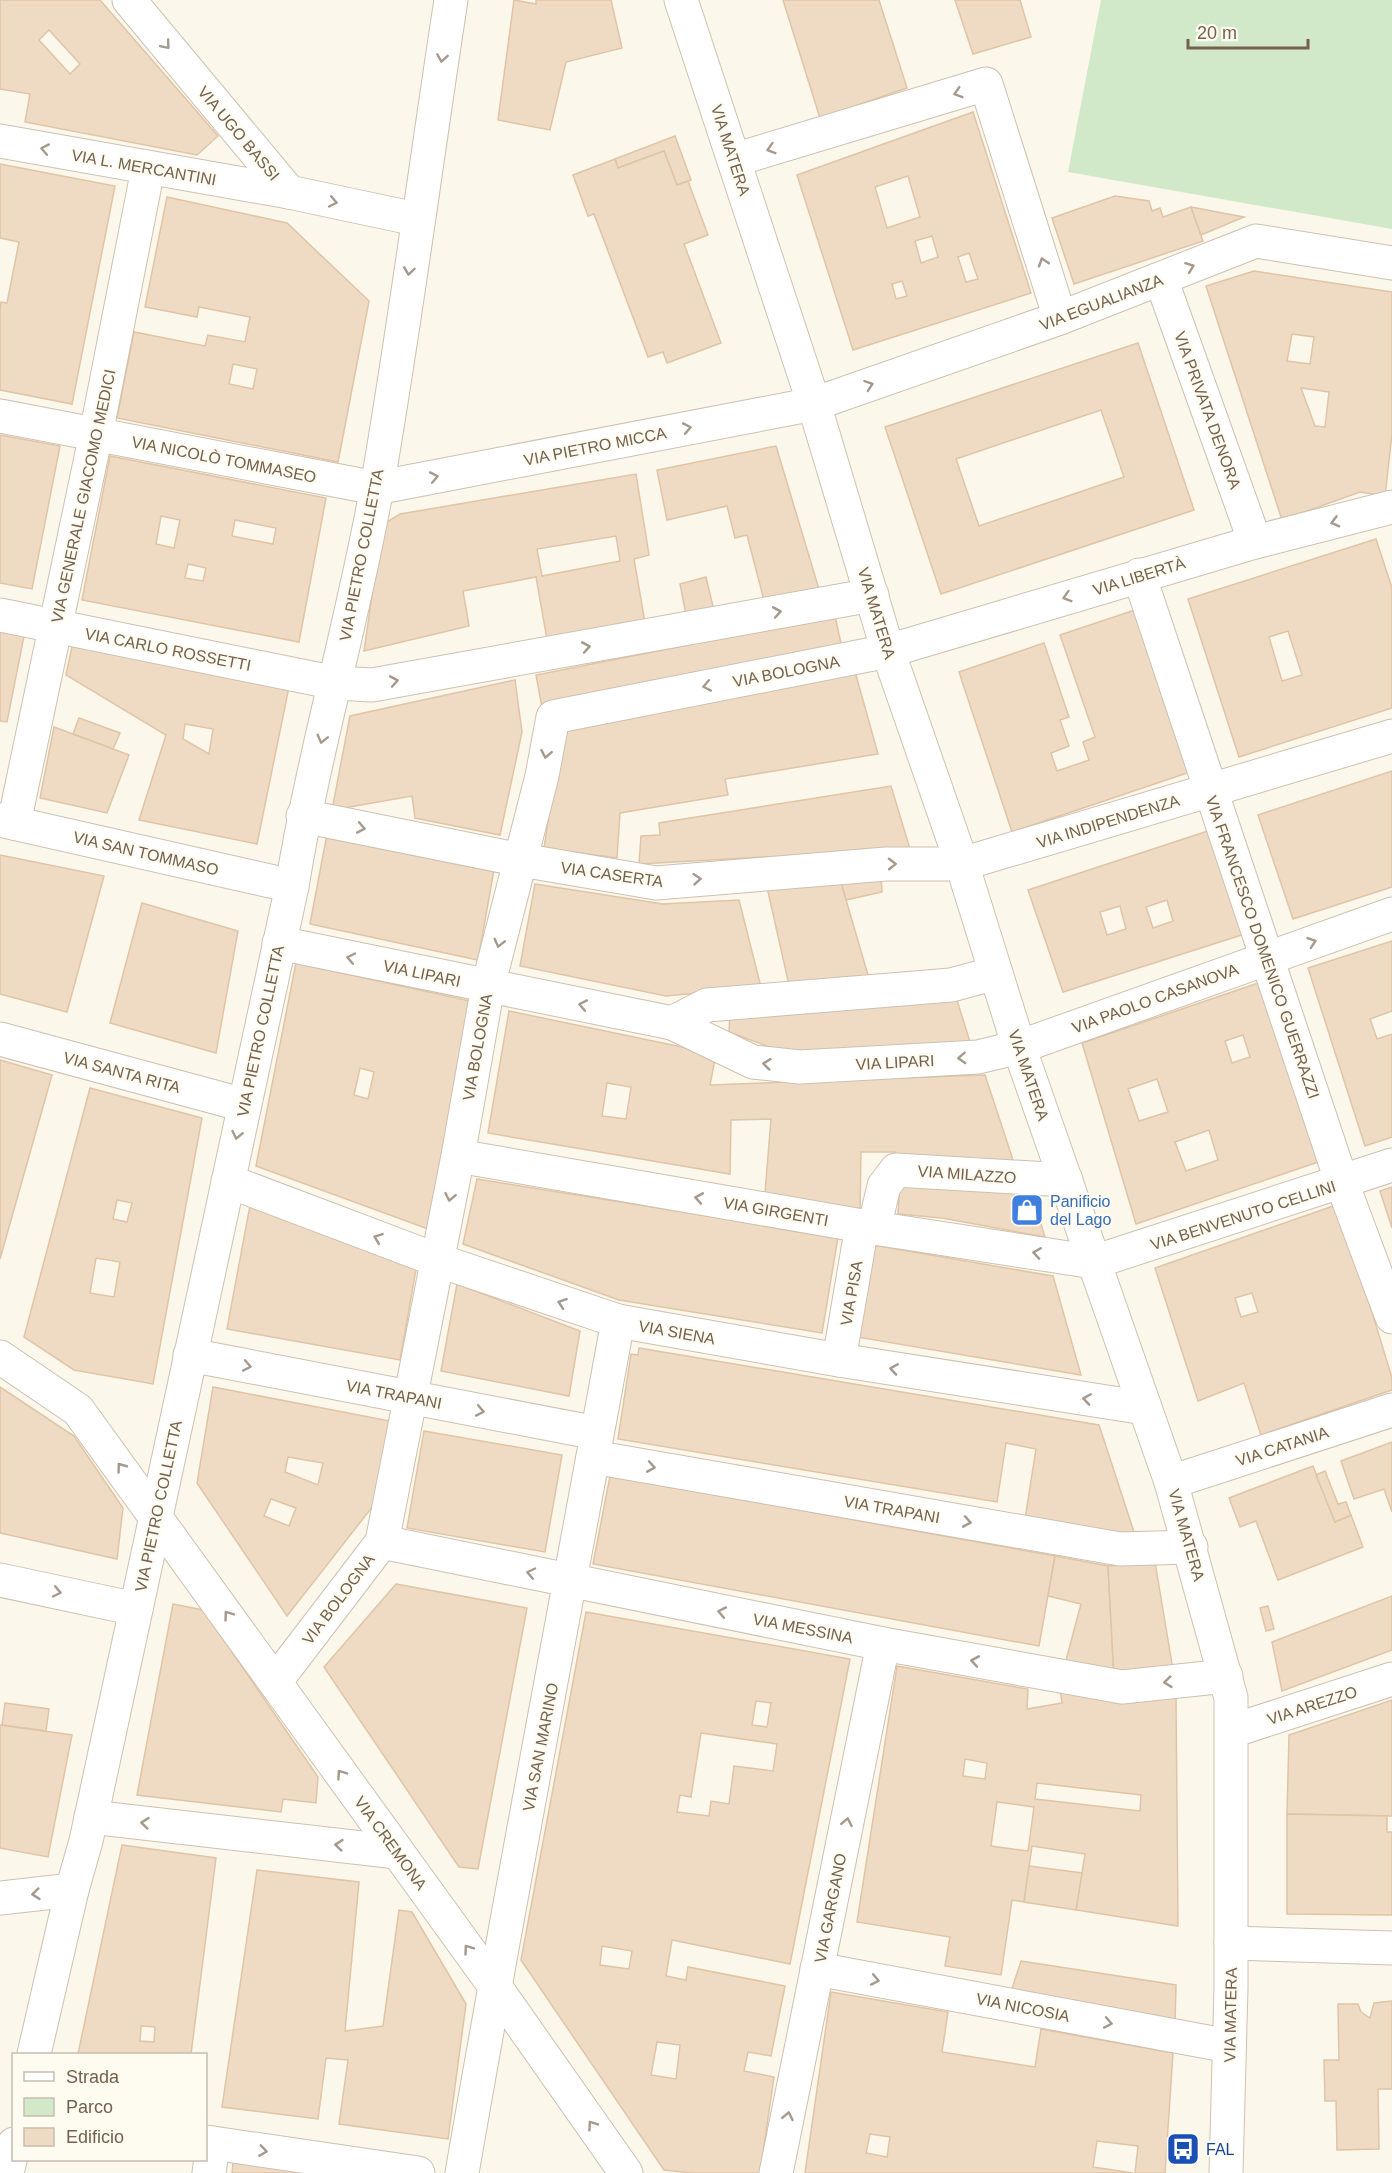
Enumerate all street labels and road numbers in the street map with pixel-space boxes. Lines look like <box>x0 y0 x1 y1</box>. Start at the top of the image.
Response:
street label: VIA UGO BASSI <box>194 83 283 184</box>
street label: VIA MATERA <box>708 102 753 198</box>
street label: VIA L. MERCANTINI <box>70 146 218 189</box>
street label: VIA EGUALIANZA <box>1037 271 1166 334</box>
street label: VIA PRIVATA DENORA <box>1171 329 1244 492</box>
street label: VIA GENERALE GIACOMO MEDICI <box>48 368 119 624</box>
street label: VIA PIETRO MICCA <box>522 424 668 469</box>
street label: VIA NICOLÒ TOMMASEO <box>130 432 318 486</box>
street label: VIA PIETRO COLLETTA <box>336 467 387 643</box>
street label: VIA LIBERTÀ <box>1091 553 1188 599</box>
street label: VIA MATERA <box>855 565 899 661</box>
street label: VIA CARLO ROSSETTI <box>83 625 252 674</box>
street label: VIA BOLOGNA <box>731 653 841 690</box>
street label: VIA INDIPENDENZA <box>1035 792 1182 851</box>
street label: VIA FRANCESCO DOMENICO GUERRAZZI <box>1203 794 1323 1101</box>
street label: VIA SAN TOMMASO <box>71 828 220 879</box>
street label: VIA CASERTA <box>560 859 665 890</box>
street label: VIA PIETRO COLLETTA <box>234 943 287 1118</box>
street label: VIA LIPARI <box>382 957 462 990</box>
street label: VIA PAOLO CASANOVA <box>1070 960 1241 1036</box>
street label: VIA BOLOGNA <box>460 992 495 1102</box>
street label: VIA MATERA <box>1005 1028 1052 1123</box>
street label: VIA SANTA RITA <box>62 1049 183 1096</box>
street label: VIA LIPARI <box>855 1052 935 1073</box>
street label: VIA MILAZZO <box>917 1163 1017 1186</box>
street label: VIA BENVENUTO CELLINI <box>1148 1177 1338 1253</box>
street label: VIA GIRGENTI <box>722 1194 830 1229</box>
street label: VIA PISA <box>837 1259 866 1327</box>
street label: VIA SIENA <box>637 1317 717 1348</box>
street label: VIA TRAPANI <box>345 1377 443 1412</box>
street label: VIA PIETRO COLLETTA <box>132 1418 185 1593</box>
street label: VIA CATANIA <box>1234 1423 1331 1469</box>
street label: VIA MATERA <box>1165 1487 1208 1583</box>
street label: VIA TRAPANI <box>843 1493 941 1526</box>
street label: VIA BOLOGNA <box>299 1551 378 1648</box>
street label: VIA MESSINA <box>752 1610 855 1647</box>
street label: VIA SAN MARINO <box>520 1681 561 1813</box>
street label: VIA AREZZO <box>1265 1683 1359 1728</box>
street label: VIA CREMONA <box>351 1793 430 1894</box>
street label: VIA GARGANO <box>812 1852 849 1964</box>
street label: VIA MATERA <box>1221 1967 1240 2063</box>
street label: VIA NICOSIA <box>975 1990 1072 2025</box>

